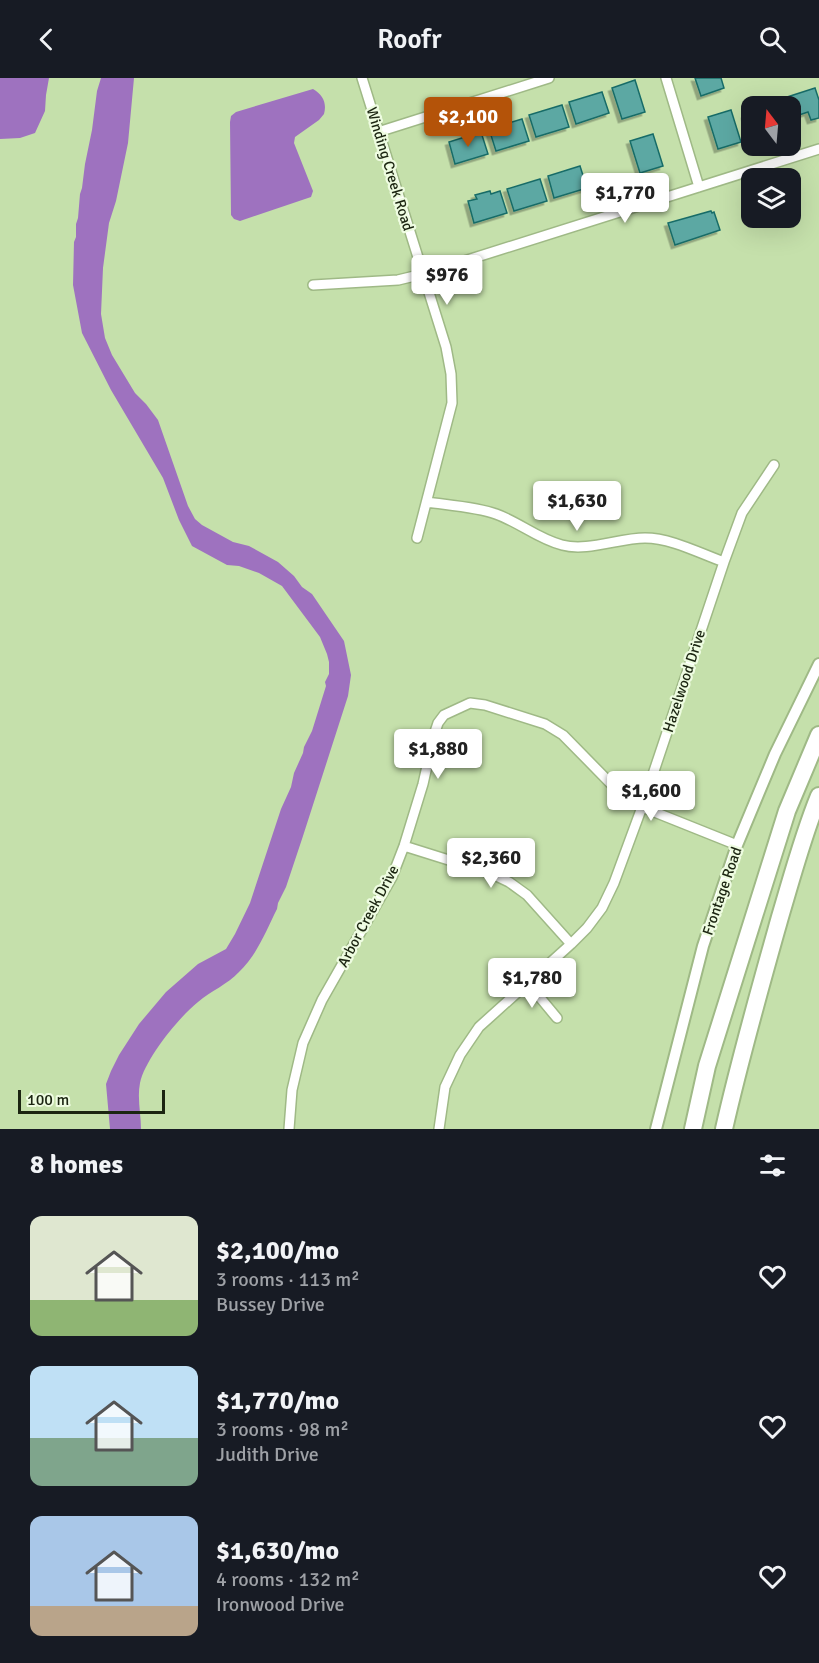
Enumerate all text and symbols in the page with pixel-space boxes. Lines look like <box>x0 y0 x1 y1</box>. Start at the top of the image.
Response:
icon: back <box>30 23 63 56</box>
text: Roofr <box>377 23 442 56</box>
icon: search <box>756 23 789 56</box>
north arrow <box>741 96 801 156</box>
map controls <box>741 96 801 228</box>
pin: $2,100 <box>419 97 517 148</box>
text: $2,100 <box>438 104 498 129</box>
street label: Winding Creek Road <box>363 105 417 233</box>
button: layers <box>741 168 801 228</box>
pin: $1,770 <box>576 173 674 224</box>
text: $1,770 <box>595 180 655 205</box>
pin: $976 <box>411 255 483 306</box>
text: $976 <box>425 262 469 287</box>
pin: $1,630 <box>528 481 626 532</box>
text: $1,630 <box>547 488 607 513</box>
street label: Hazelwood Drive <box>659 627 709 735</box>
pin: $1,880 <box>389 729 487 780</box>
text: $1,880 <box>408 736 468 761</box>
pin: $1,600 <box>602 771 700 822</box>
text: $1,600 <box>621 778 681 803</box>
pin: $2,360 <box>442 838 540 889</box>
street label: Frontage Road <box>698 844 746 938</box>
text: $2,360 <box>461 845 521 870</box>
street label: Arbor Creek Drive <box>334 862 402 970</box>
pin: $1,780 <box>483 958 581 1009</box>
text: $1,780 <box>502 965 562 990</box>
scale bar <box>18 1087 165 1114</box>
text: 100 m <box>27 1090 69 1110</box>
text: 8 homes <box>30 1149 123 1181</box>
icon: filters <box>756 1149 789 1182</box>
text: $2,100/mo <box>216 1235 339 1267</box>
icon: home <box>78 1240 150 1312</box>
icon: heart <box>756 1260 789 1293</box>
text: 3 rooms · 113 m² <box>216 1267 360 1292</box>
text: Bussey Drive <box>216 1292 325 1317</box>
text: $1,770/mo <box>216 1385 339 1417</box>
icon: home <box>78 1390 150 1462</box>
icon: heart <box>756 1410 789 1443</box>
text: 3 rooms · 98 m² <box>216 1417 349 1442</box>
text: Judith Drive <box>216 1442 319 1467</box>
text: $1,630/mo <box>216 1535 339 1567</box>
icon: home <box>78 1540 150 1612</box>
icon: heart <box>756 1560 789 1593</box>
text: 4 rooms · 132 m² <box>216 1567 360 1592</box>
text: Ironwood Drive <box>216 1592 345 1617</box>

